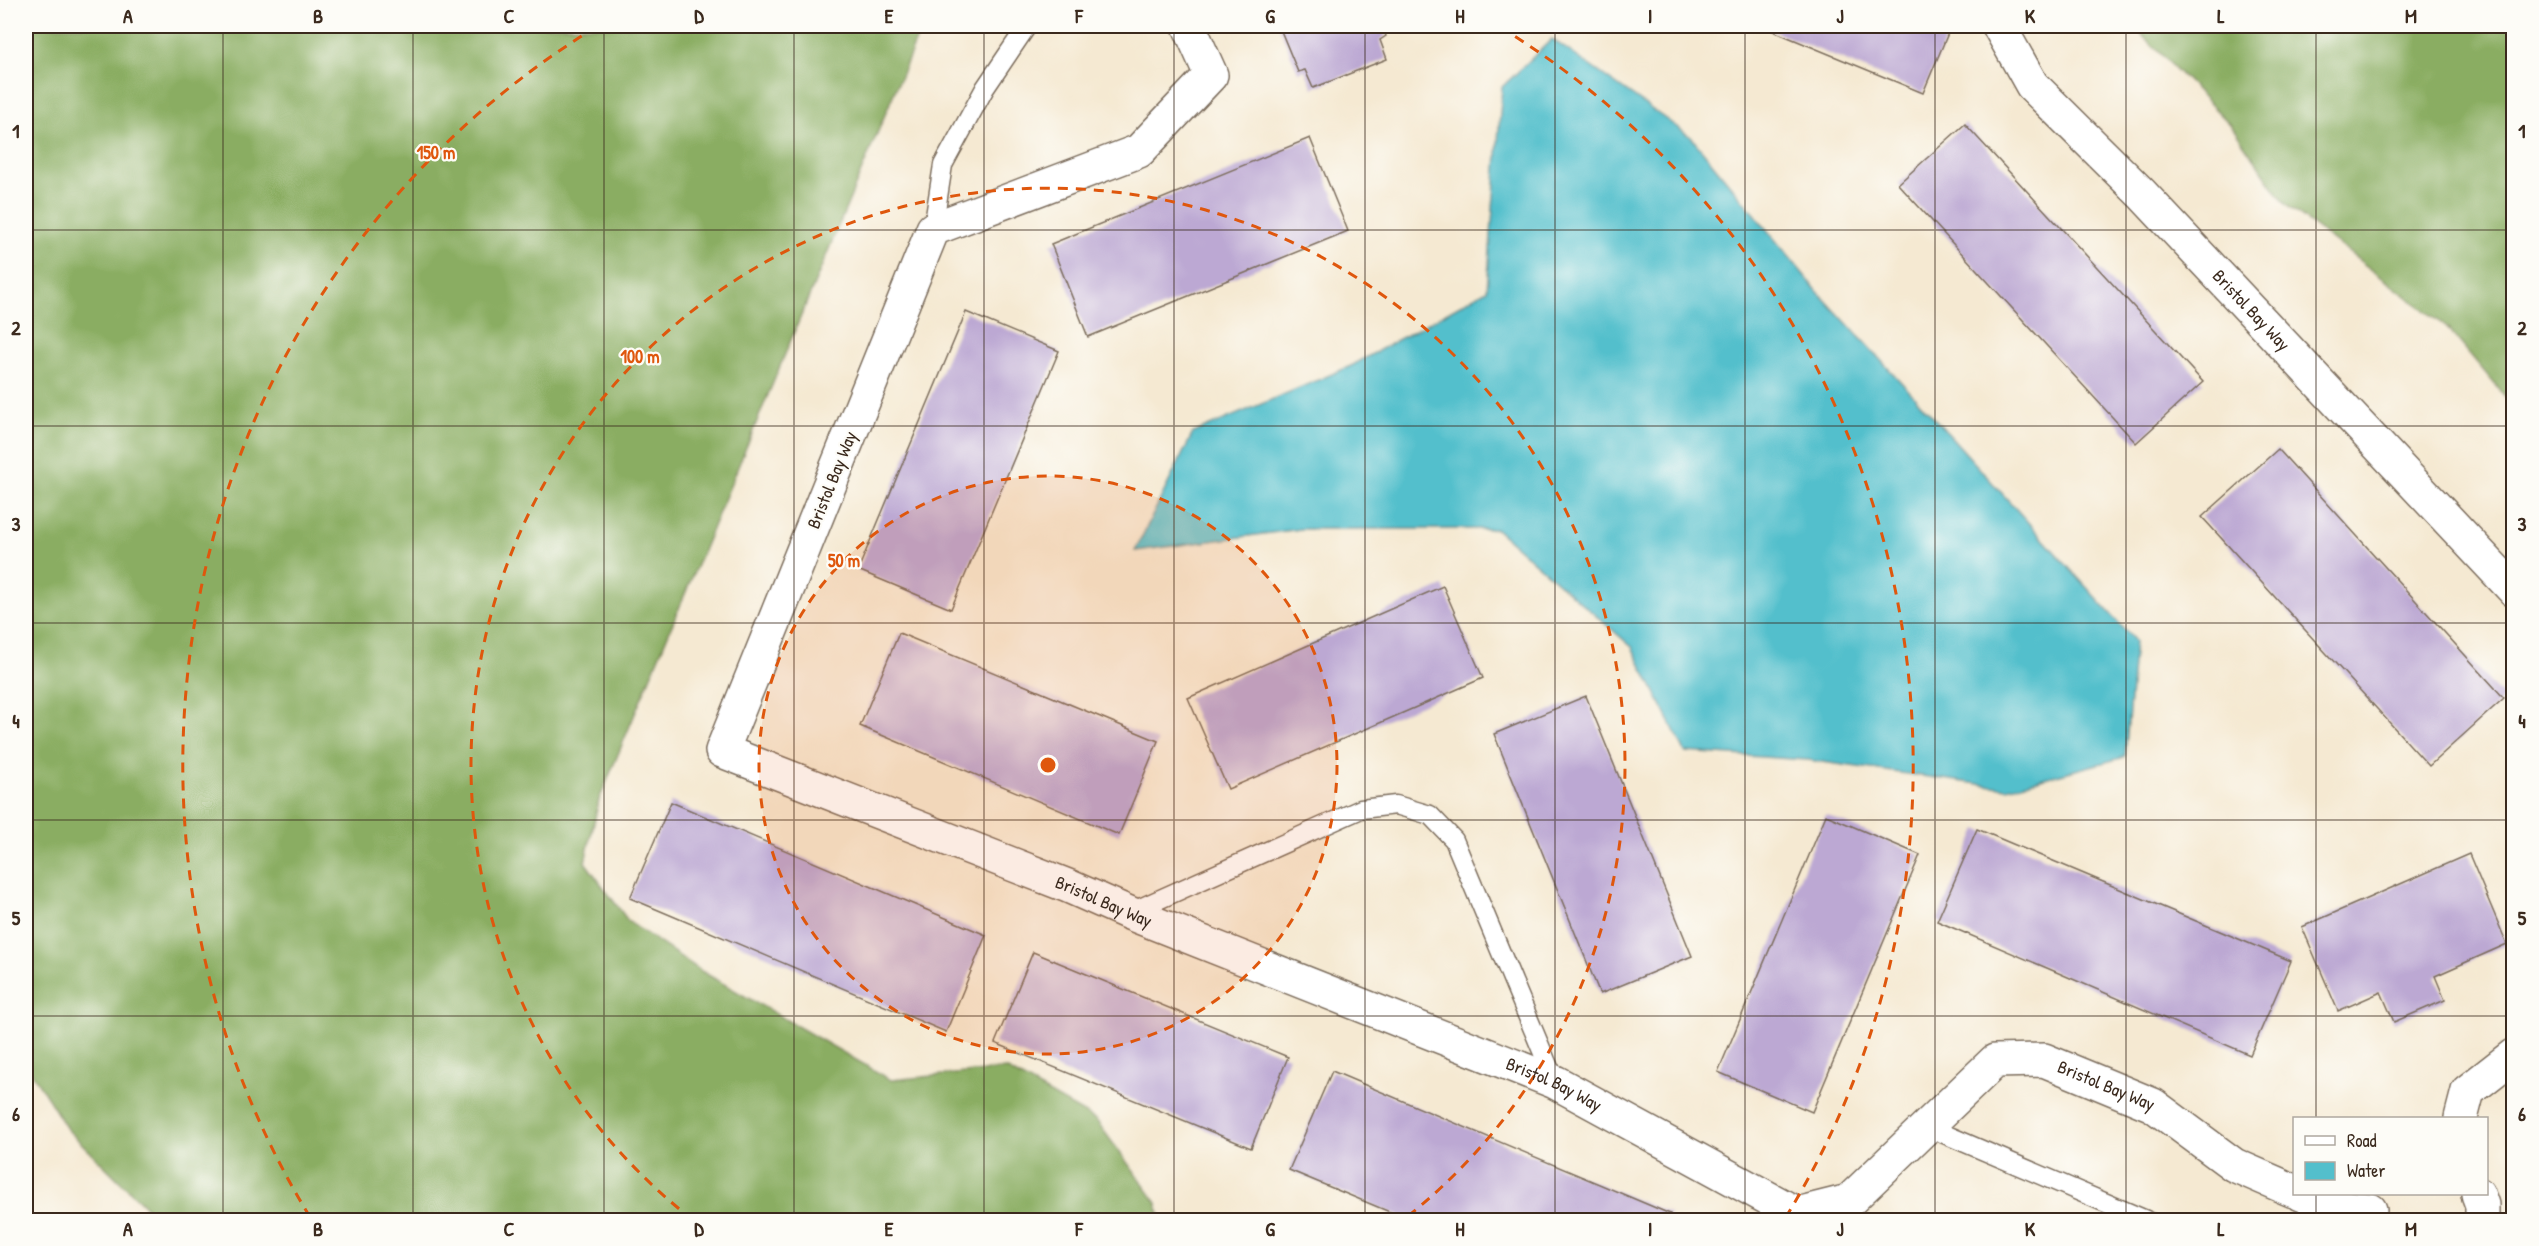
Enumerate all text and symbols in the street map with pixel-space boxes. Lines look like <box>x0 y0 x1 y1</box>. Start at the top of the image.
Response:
text: A <box>123 2 133 29</box>
text: B <box>313 2 323 29</box>
text: C <box>504 2 515 29</box>
text: D <box>694 2 704 29</box>
text: E <box>885 2 894 29</box>
text: F <box>1074 2 1084 29</box>
text: G <box>1265 2 1275 29</box>
text: H <box>1455 2 1465 29</box>
text: I <box>1648 2 1652 29</box>
text: J <box>1836 2 1844 29</box>
text: K <box>2025 2 2036 29</box>
text: L <box>2217 2 2225 29</box>
text: M <box>2405 2 2417 29</box>
text: 1 <box>12 117 20 144</box>
text: 1 <box>2518 117 2526 144</box>
text: 150 m <box>417 140 455 165</box>
street label: Bristol Bay Way <box>2207 264 2296 356</box>
text: 2 <box>11 314 21 341</box>
text: 2 <box>2517 314 2527 341</box>
text: 100 m <box>620 344 660 369</box>
street label: Bristol Bay Way <box>801 427 863 532</box>
text: 3 <box>12 510 21 537</box>
text: 3 <box>2518 510 2527 537</box>
text: 50 m <box>828 548 860 573</box>
text: 4 <box>12 707 20 734</box>
text: 4 <box>2518 707 2526 734</box>
centre of rings <box>1038 755 1058 775</box>
street label: Bristol Bay Way <box>1052 869 1156 933</box>
text: 5 <box>12 904 21 931</box>
text: 5 <box>2518 904 2527 931</box>
street label: Bristol Bay Way <box>1502 1051 1607 1117</box>
street label: Bristol Bay Way <box>2054 1054 2159 1117</box>
text: 6 <box>12 1100 20 1127</box>
text: 6 <box>2518 1100 2526 1127</box>
legend <box>2293 1117 2488 1195</box>
text: Road <box>2347 1128 2377 1153</box>
text: Water <box>2347 1158 2385 1183</box>
text: A <box>123 1215 133 1242</box>
text: B <box>313 1215 323 1242</box>
text: C <box>504 1215 515 1242</box>
text: D <box>694 1215 704 1242</box>
text: E <box>885 1215 894 1242</box>
text: F <box>1074 1215 1084 1242</box>
text: G <box>1265 1215 1275 1242</box>
text: H <box>1455 1215 1465 1242</box>
text: I <box>1648 1215 1652 1242</box>
text: J <box>1836 1215 1844 1242</box>
text: K <box>2025 1215 2036 1242</box>
text: L <box>2217 1215 2225 1242</box>
text: M <box>2405 1215 2417 1242</box>

